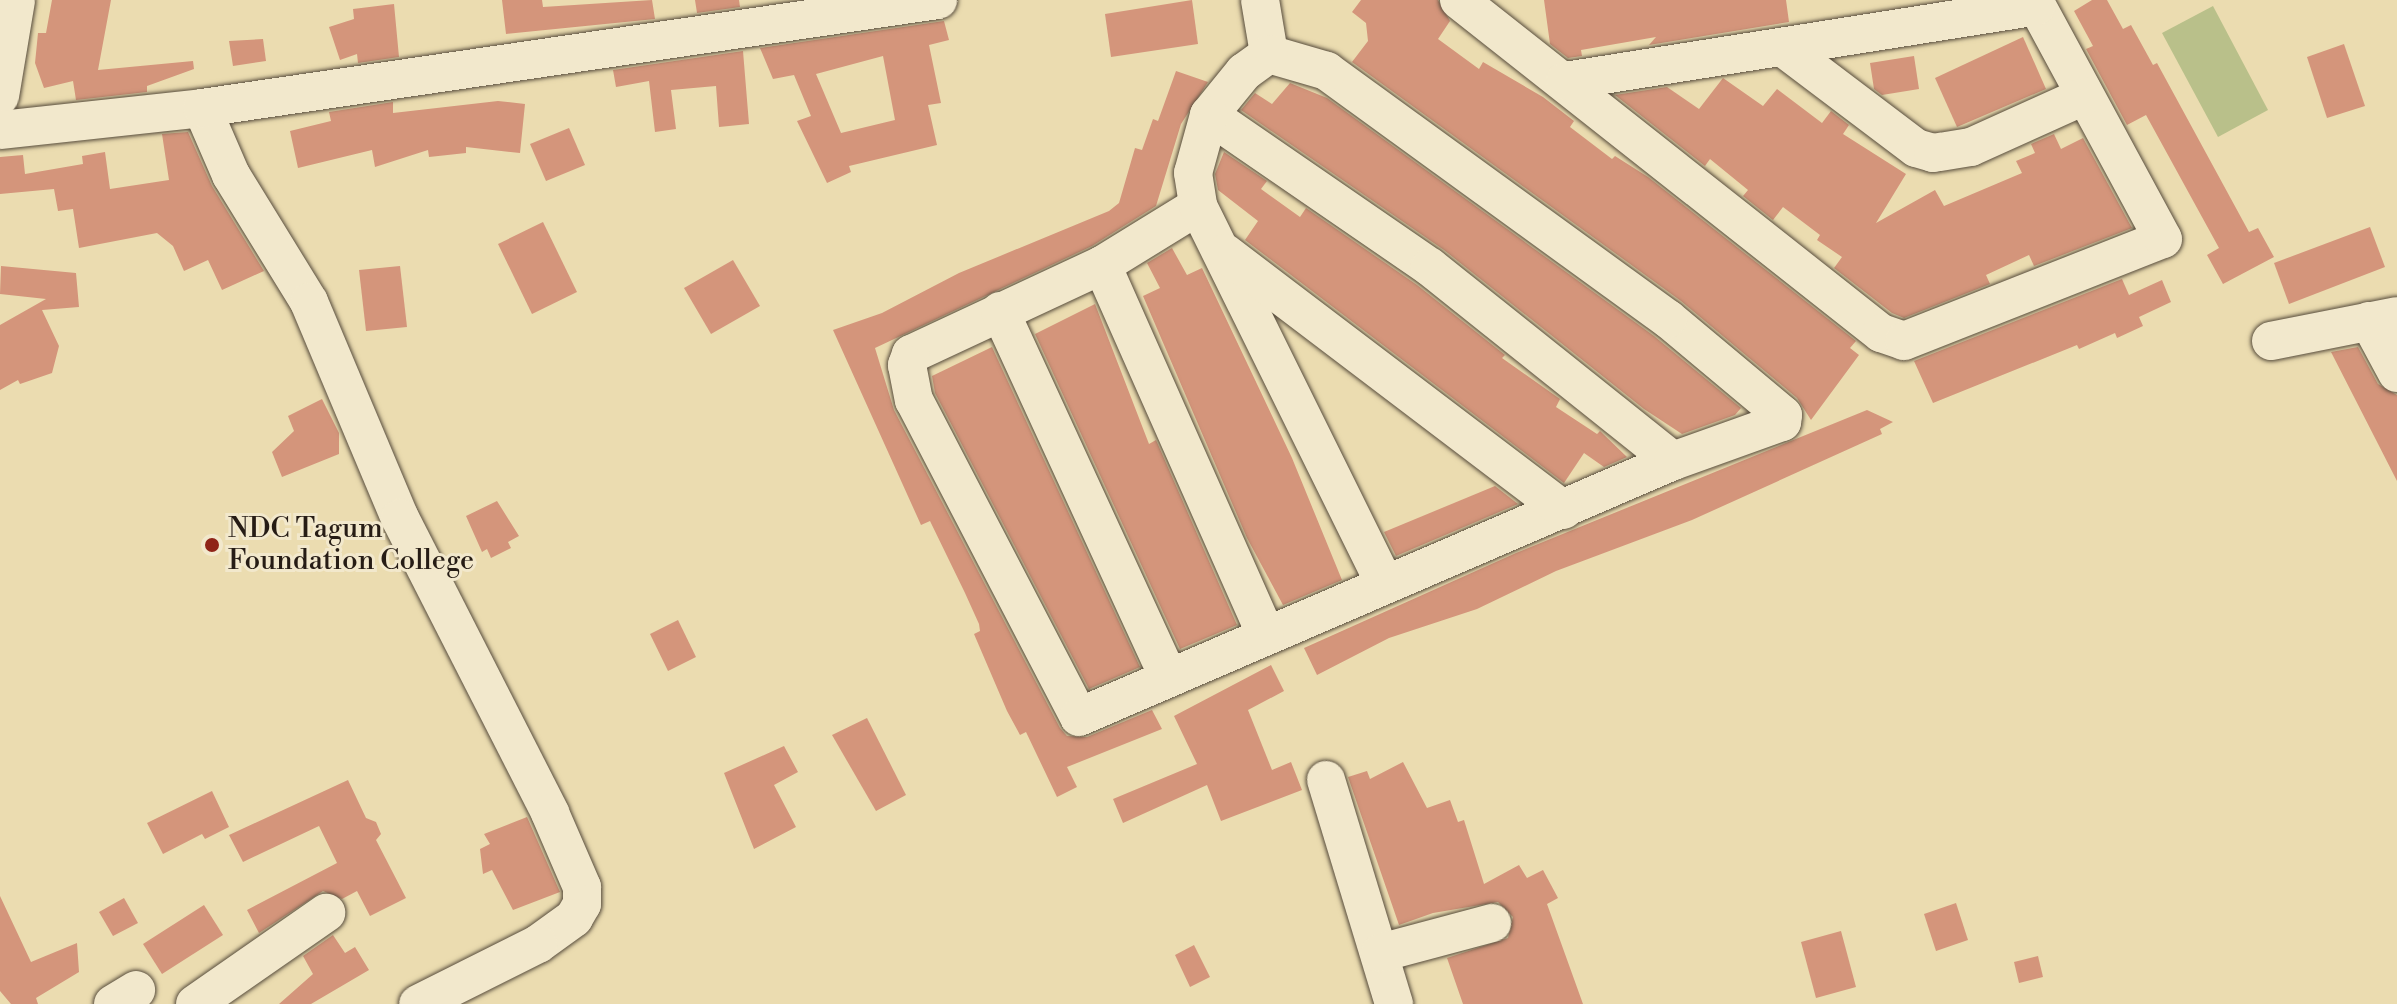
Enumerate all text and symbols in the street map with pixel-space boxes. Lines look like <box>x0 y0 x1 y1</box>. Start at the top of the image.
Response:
place label: NDC Tagum Foundation College <box>228 512 474 578</box>
marker: NDC Tagum Foundation College <box>203 536 221 554</box>

